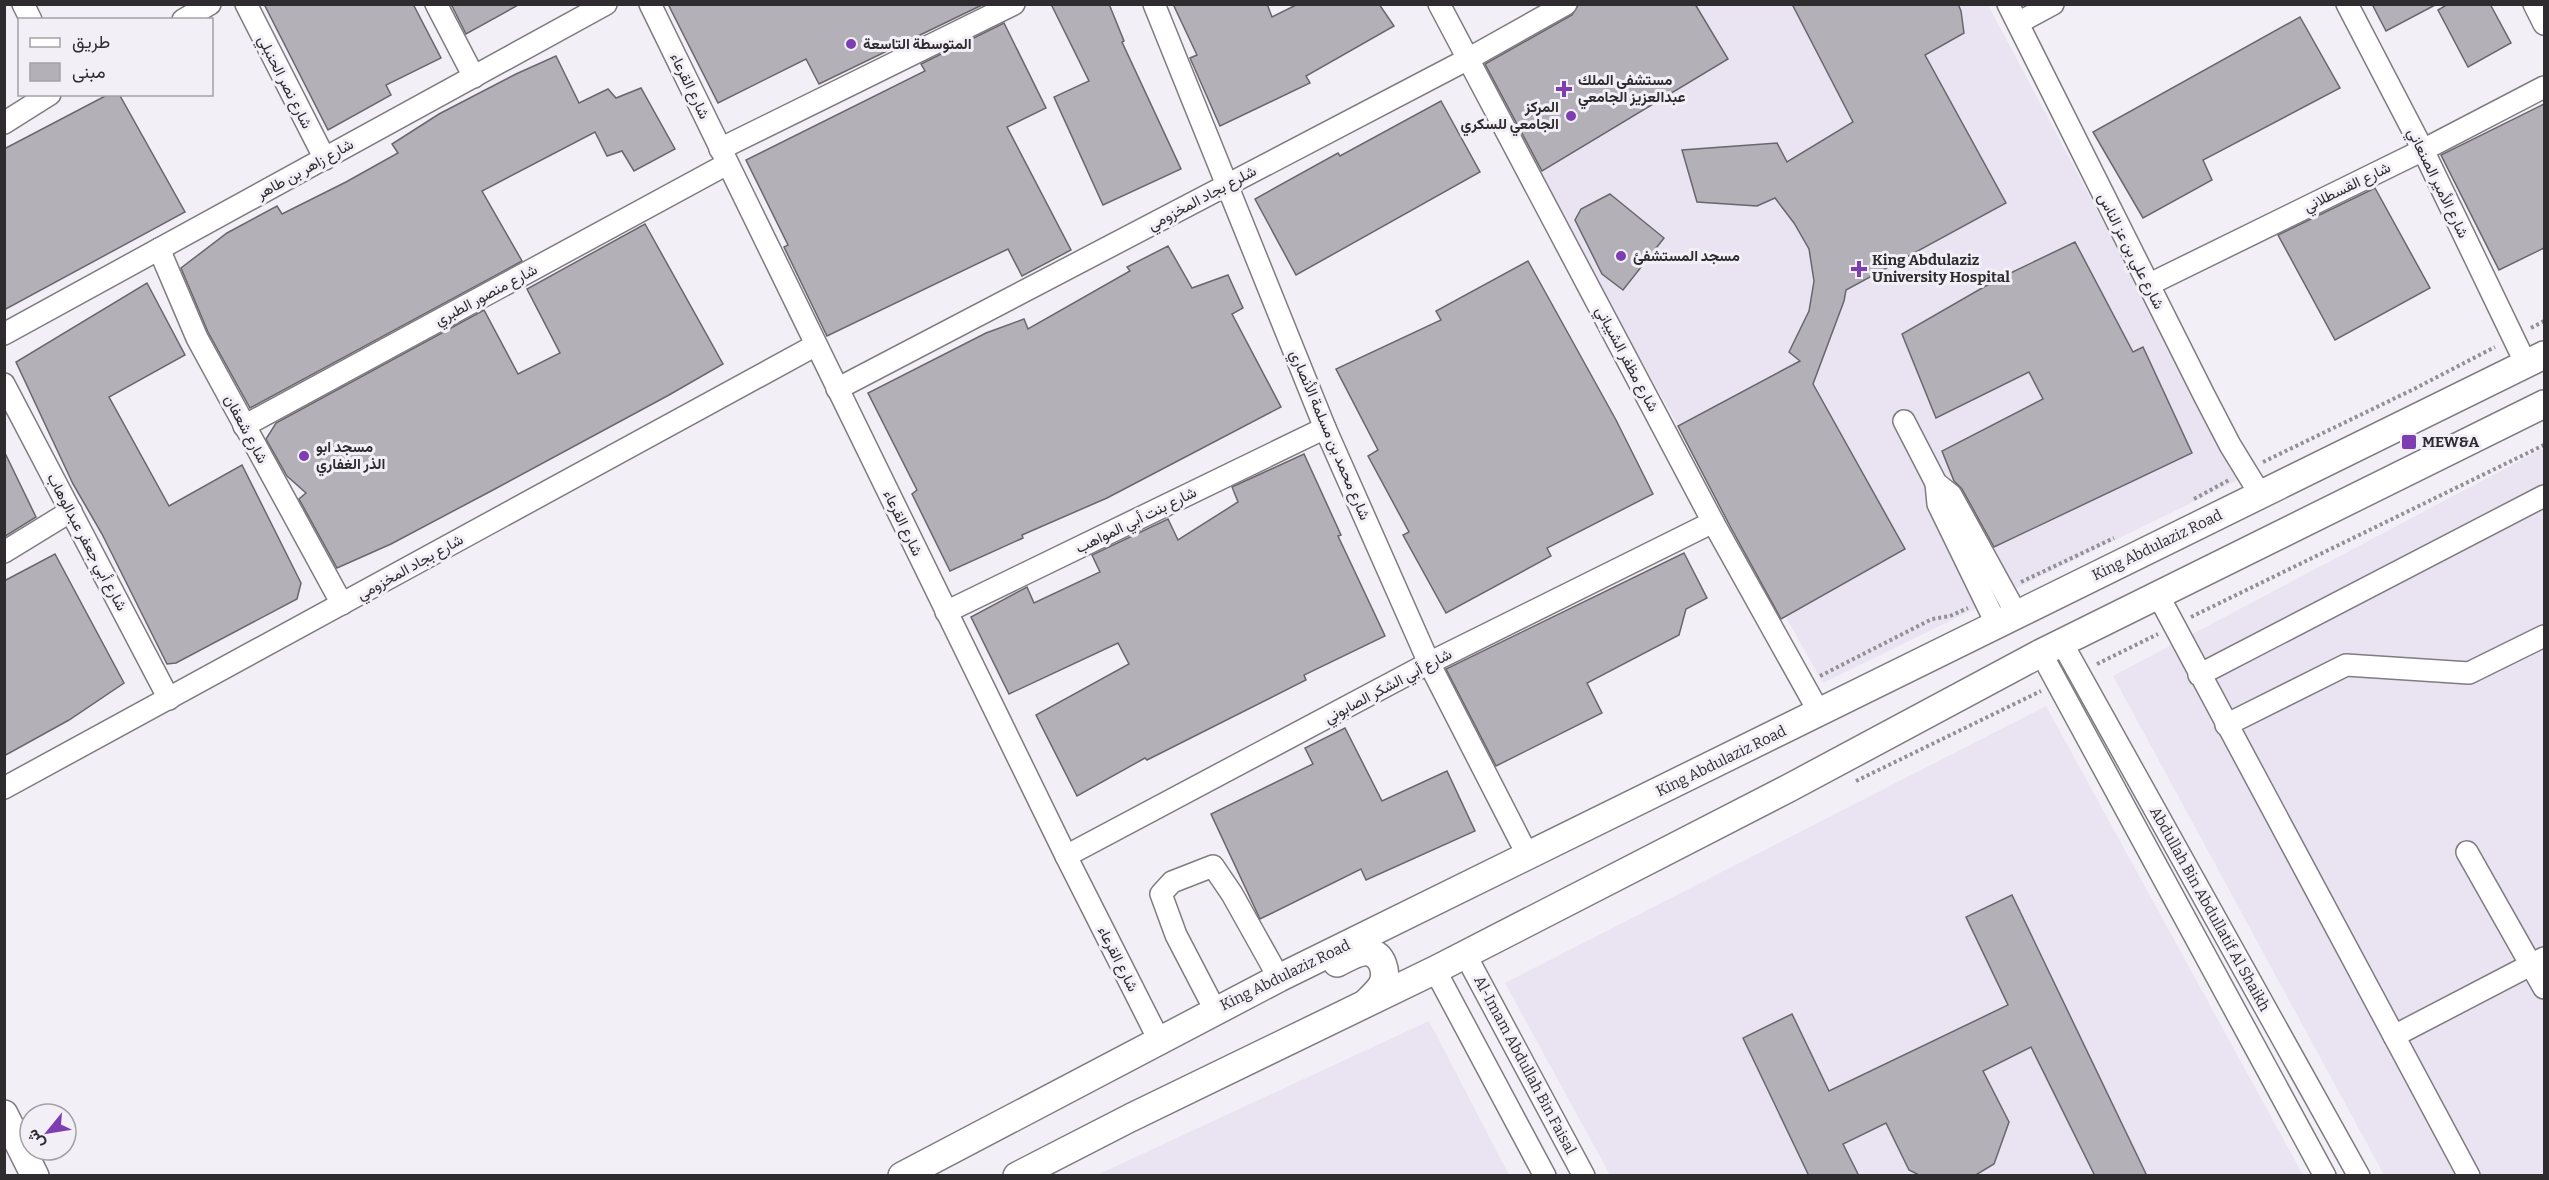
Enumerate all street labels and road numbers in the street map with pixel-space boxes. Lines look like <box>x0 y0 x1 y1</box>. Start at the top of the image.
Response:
street label: شارع نصر الحنبلي <box>250 33 316 133</box>
street label: شارع القرعاء <box>665 50 714 123</box>
street label: شارع الأمير الصنعاني <box>2400 125 2473 243</box>
street label: شارع زاهر بن طاهر <box>252 135 358 205</box>
street label: شارع القسطلاني <box>2301 158 2395 219</box>
street label: شلرع بجاد المخزومي <box>1145 162 1261 238</box>
street label: شارع علي بن عز الناس <box>2090 190 2168 314</box>
street label: شارع منصور الطبري <box>432 260 542 333</box>
street label: شارع مظفر الشيباني <box>1588 303 1662 417</box>
street label: شارع محمد بن مسلمة الأنصاري <box>1282 347 1374 524</box>
street label: شارع شعفان <box>219 392 272 467</box>
street label: شارع أبي جعفر عبدالوهاب <box>40 470 131 616</box>
street label: شارع بنت أبي المواهب <box>1072 483 1201 561</box>
street label: شارع القرعاء <box>878 487 927 560</box>
street label: King Abdulaziz Road <box>2089 506 2225 584</box>
street label: شارع بجاد المخزومي <box>354 530 468 607</box>
street label: شارع أبي الشكر الصابوني <box>1321 645 1457 731</box>
street label: King Abdulaziz Road <box>1653 722 1789 800</box>
street label: Abdullah Bin Abdullatif Al Shaikh <box>2146 804 2274 1015</box>
street label: شارع القرعاء <box>1092 923 1142 996</box>
street label: King Abdulaziz Road <box>1217 936 1353 1014</box>
street label: Al-Imam Abdullah Bin Faisal <box>1470 973 1580 1157</box>

